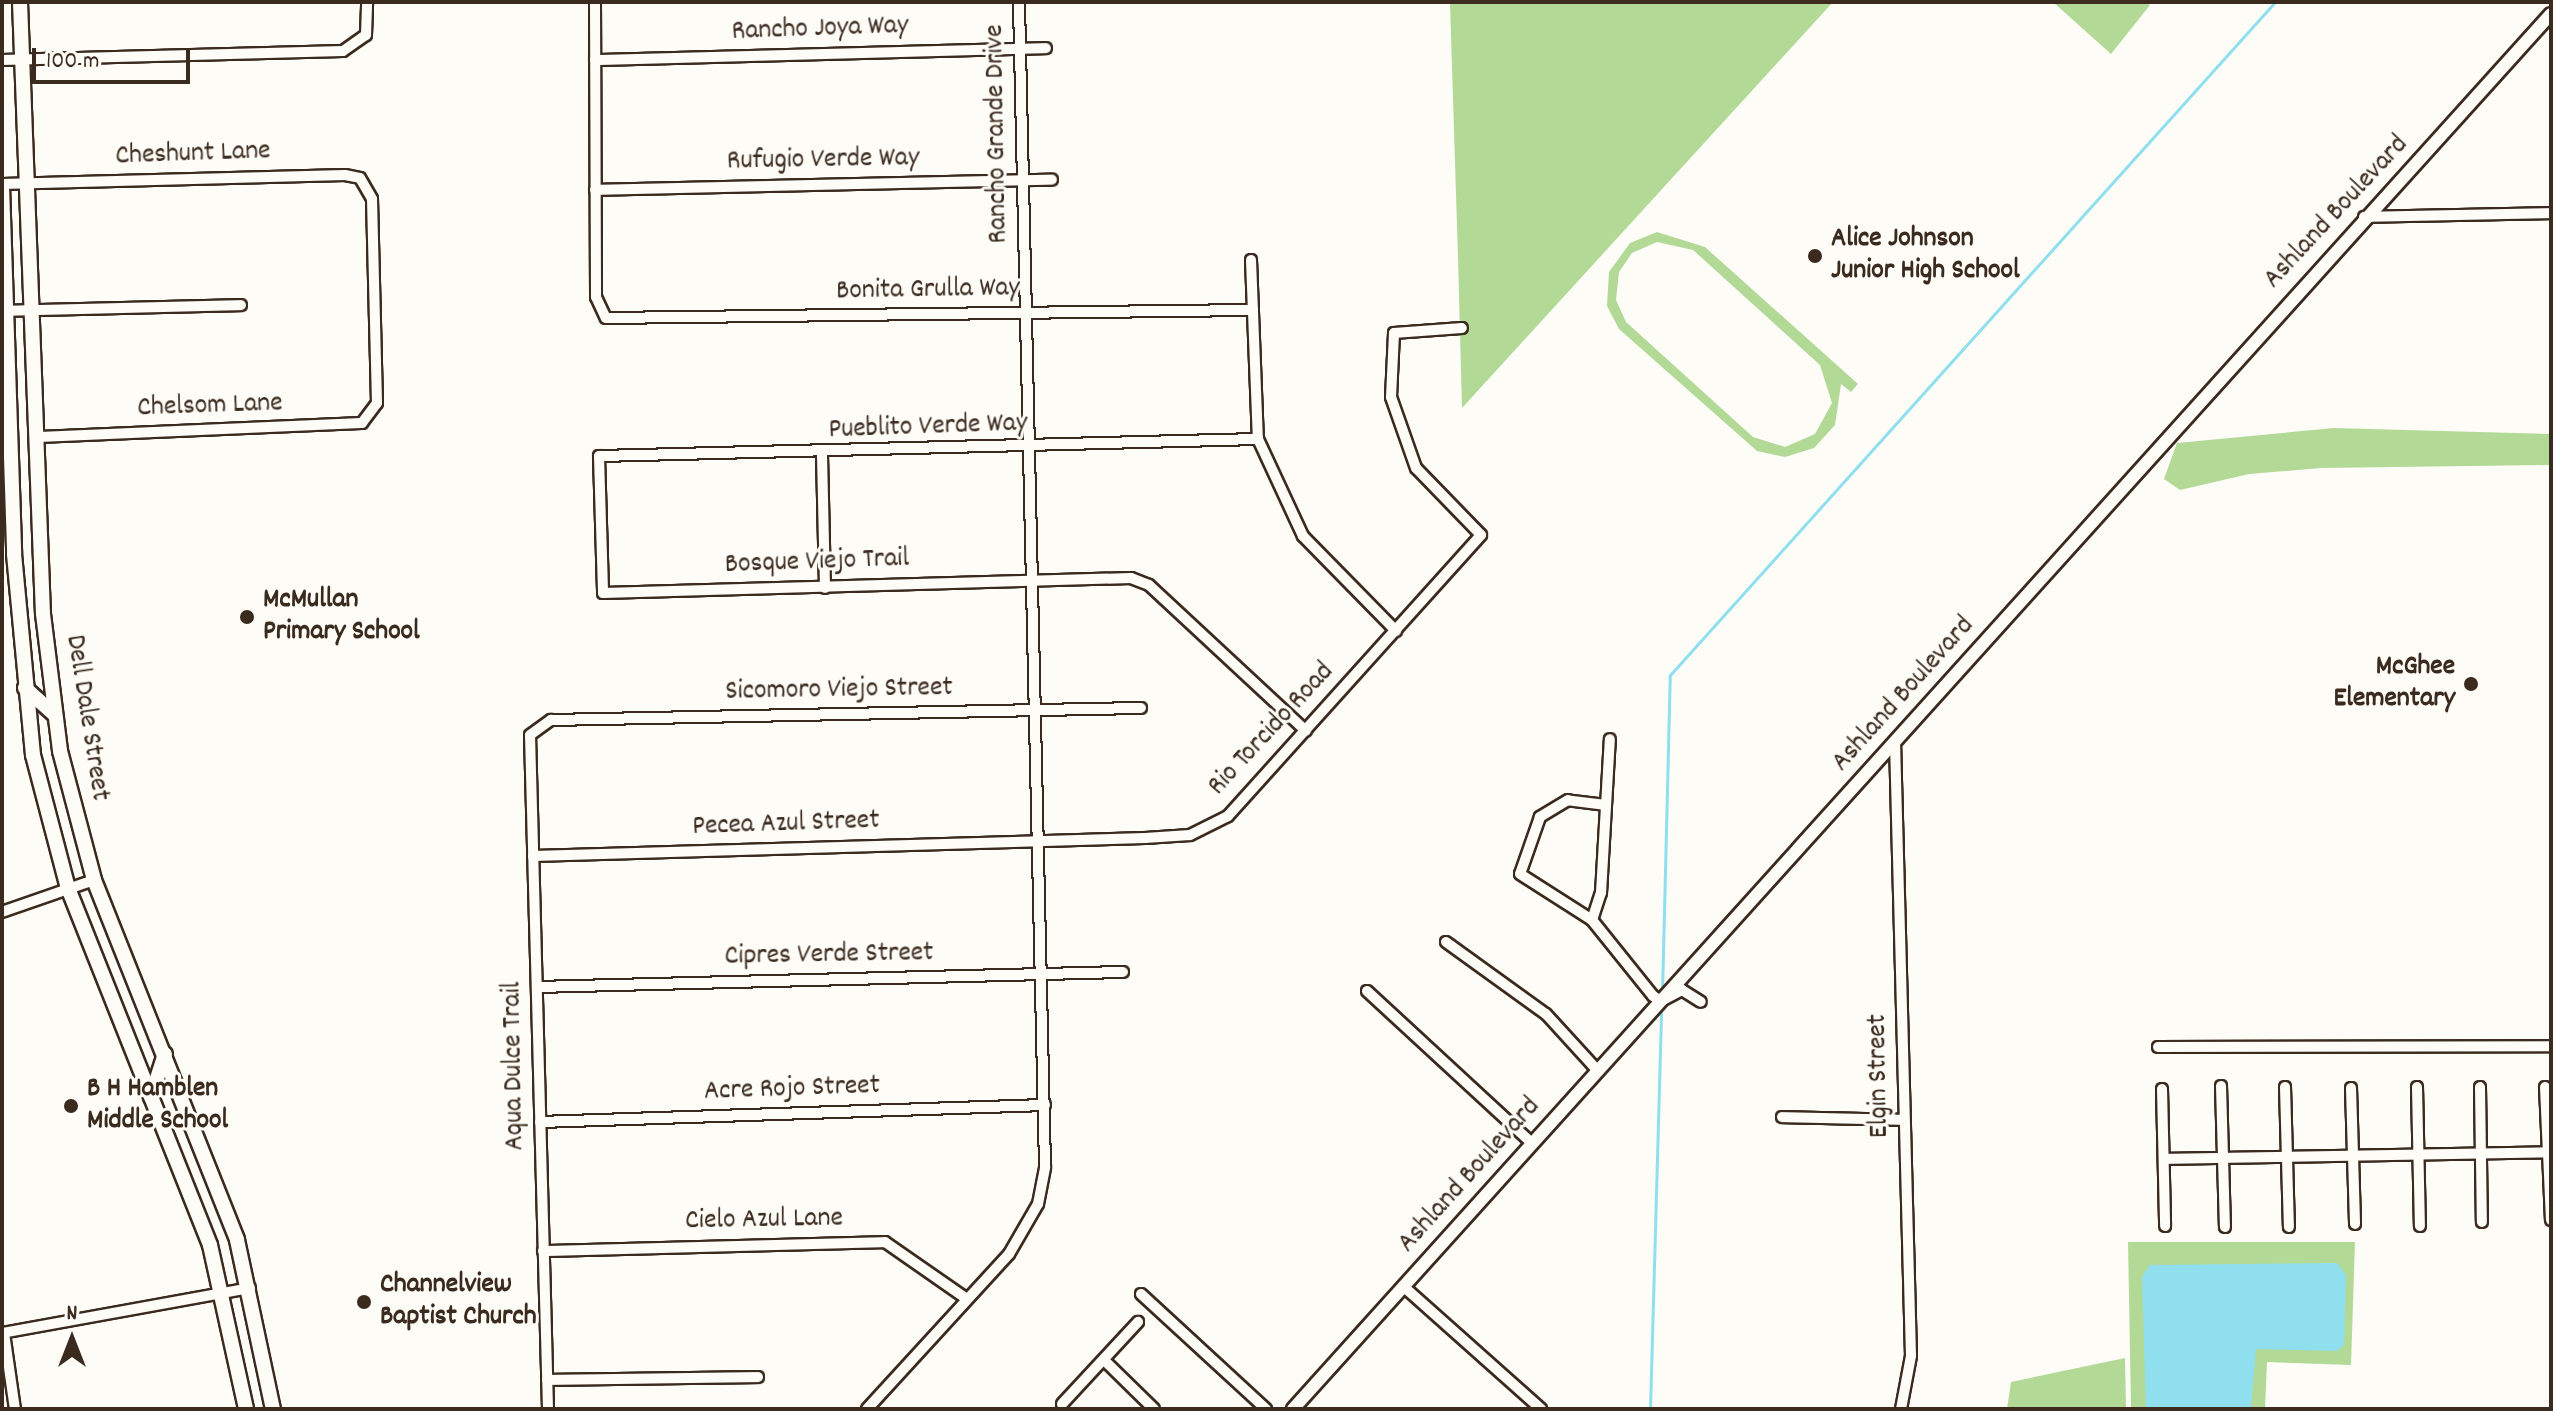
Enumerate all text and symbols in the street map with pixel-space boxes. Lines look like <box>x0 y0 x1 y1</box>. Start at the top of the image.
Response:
street label: Rancho Joya Way <box>731 10 909 50</box>
street label: Rancho Grande Drive <box>979 24 1017 244</box>
scale bar <box>36 32 194 82</box>
text: 100 m <box>46 45 99 79</box>
street label: Ashland Boulevard <box>2257 129 2417 297</box>
street label: Cheshunt Lane <box>115 136 271 174</box>
street label: Rufugio Verde Way <box>726 143 920 179</box>
place label: Alice Johnson Junior High School <box>1831 223 2020 289</box>
marker: Alice Johnson Junior High School <box>1806 247 1824 265</box>
street label: Bonita Grulla Way <box>836 273 1020 309</box>
street label: Chelsom Lane <box>137 388 283 426</box>
street label: Pueblito Verde Way <box>828 408 1028 448</box>
street label: Bosque Viejo Trail <box>724 543 910 583</box>
place label: McMullan Primary School <box>263 584 420 650</box>
marker: McMullan Primary School <box>238 608 256 626</box>
street label: Ashland Boulevard <box>1826 610 1982 780</box>
street label: Dell Dale Street <box>56 633 116 803</box>
place label: McGhee Elementary <box>2334 651 2455 717</box>
street label: Rio Torcido Road <box>1202 656 1342 804</box>
street label: Sicomoro Viejo Street <box>725 672 953 710</box>
marker: McGhee Elementary <box>2462 675 2480 693</box>
street label: Pecea Azul Street <box>692 805 880 845</box>
street label: Cipres Verde Street <box>724 937 934 975</box>
street label: Aqua Dulce Trail <box>497 981 533 1151</box>
street label: Elgin Street <box>1862 1014 1898 1138</box>
street label: Acre Rojo Street <box>703 1070 881 1110</box>
place label: B H Hamblen Middle School <box>87 1073 228 1139</box>
street label: Ashland Boulevard <box>1392 1091 1548 1261</box>
marker: B H Hamblen Middle School <box>62 1097 80 1115</box>
street label: Cielo Azul Lane <box>685 1203 843 1239</box>
place label: Channelview Baptist Church <box>380 1269 536 1335</box>
marker: Channelview Baptist Church <box>355 1293 373 1311</box>
north arrow <box>32 1299 112 1379</box>
text: N <box>67 1299 77 1330</box>

